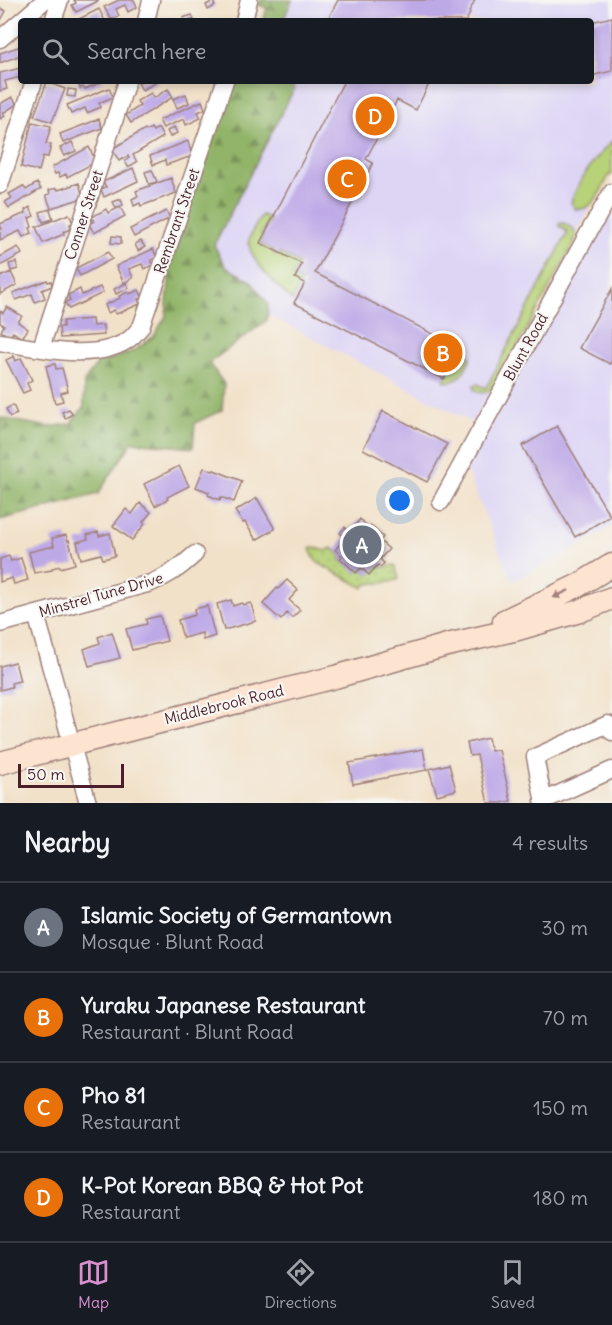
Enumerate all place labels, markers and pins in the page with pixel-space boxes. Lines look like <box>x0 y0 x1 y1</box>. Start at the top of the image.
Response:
pin: D <box>356 94 394 138</box>
pin: C <box>328 156 366 201</box>
pin: B <box>424 330 462 376</box>
pin: A <box>342 522 382 568</box>

